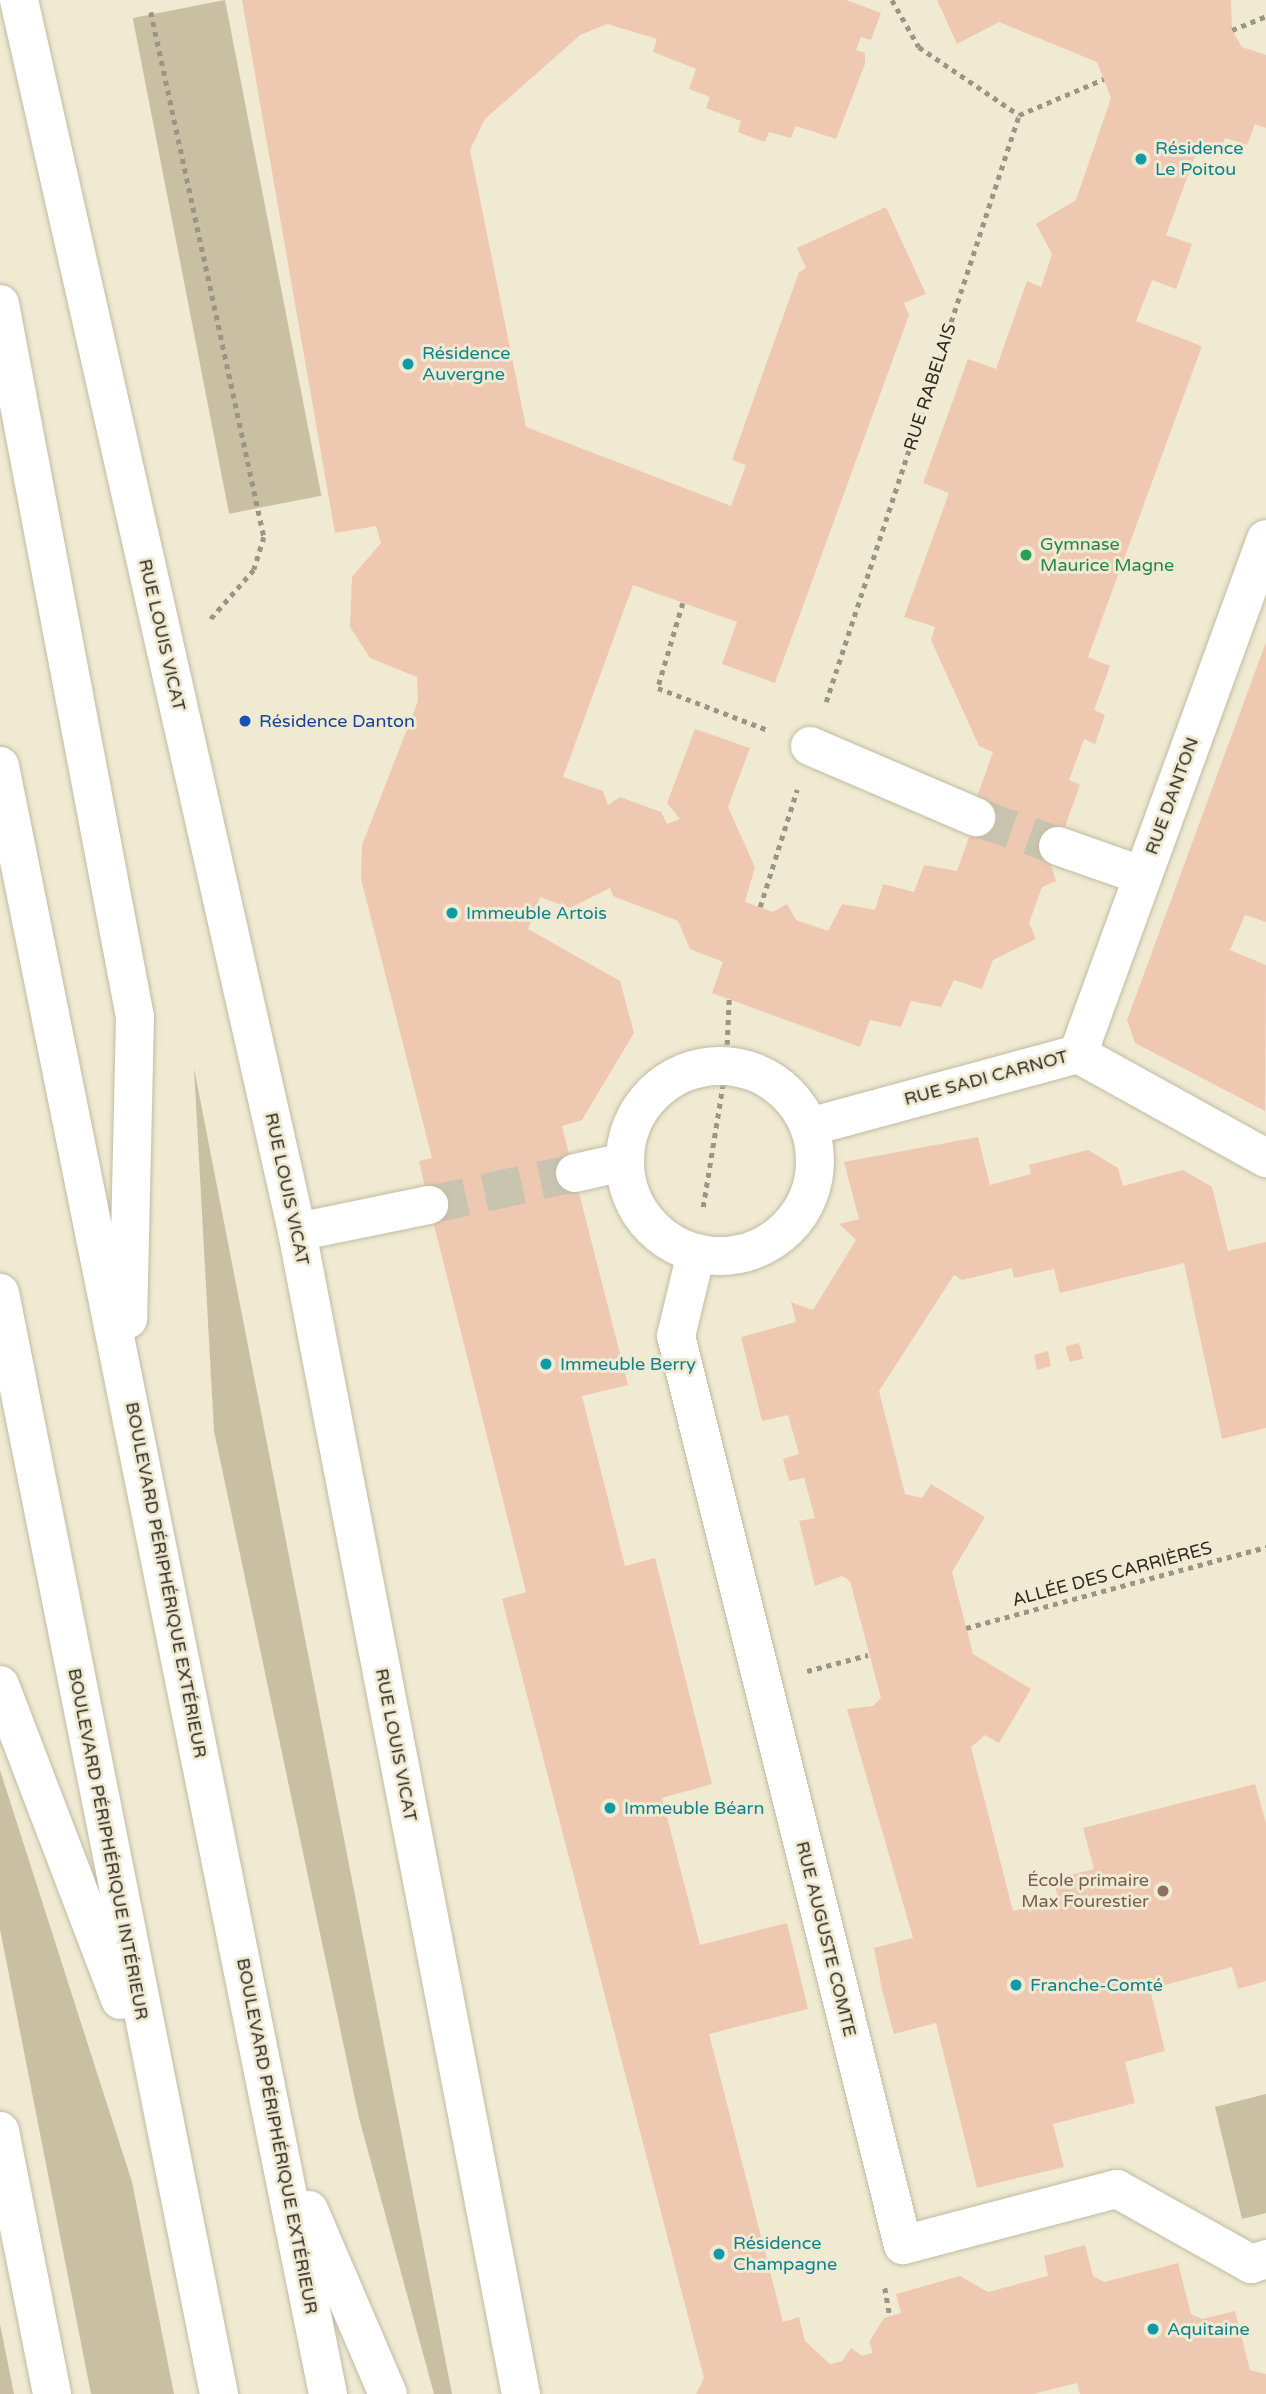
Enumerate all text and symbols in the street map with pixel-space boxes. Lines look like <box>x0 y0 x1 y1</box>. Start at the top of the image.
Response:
place label: Résidence Le Poitou <box>1155 138 1243 180</box>
marker: Résidence Le Poitou <box>1133 151 1149 167</box>
street label: RUE RABELAIS <box>899 321 961 453</box>
place label: Résidence Auvergne <box>422 343 510 386</box>
marker: Résidence Auvergne <box>400 356 416 372</box>
place label: Gymnase Maurice Magne <box>1040 534 1174 576</box>
marker: Gymnase Maurice Magne <box>1018 547 1034 563</box>
street label: RUE LOUIS VICAT <box>134 557 190 713</box>
place label: Résidence Danton <box>259 710 415 732</box>
marker: Résidence Danton <box>237 713 253 729</box>
street label: RUE DANTON <box>1141 734 1203 858</box>
place label: Immeuble Artois <box>466 902 607 924</box>
marker: Immeuble Artois <box>444 905 460 921</box>
street label: RUE SADI CARNOT <box>902 1046 1070 1110</box>
street label: RUE LOUIS VICAT <box>260 1111 314 1267</box>
place label: Immeuble Berry <box>560 1353 696 1375</box>
marker: Immeuble Berry <box>538 1356 554 1372</box>
street label: BOULEVARD PÉRIPHÉRIQUE EXTÉRIEUR <box>121 1400 211 1760</box>
street label: ALLÉE DES CARRIÈRES <box>1010 1537 1214 1611</box>
street label: BOULEVARD PÉRIPHÉRIQUE INTÉRIEUR <box>63 1666 153 2022</box>
street label: RUE LOUIS VICAT <box>371 1667 421 1823</box>
place label: Immeuble Béarn <box>624 1797 764 1819</box>
marker: Immeuble Béarn <box>602 1800 618 1816</box>
street label: RUE AUGUSTE COMTE <box>791 1839 861 2039</box>
place label: École primaire Max Fourestier <box>1021 1870 1149 1912</box>
marker: École primaire Max Fourestier <box>1155 1883 1171 1899</box>
street label: BOULEVARD PÉRIPHÉRIQUE EXTÉRIEUR <box>232 1956 322 2316</box>
place label: Franche-Comté <box>1030 1974 1163 1996</box>
marker: Franche-Comté <box>1008 1977 1024 1993</box>
place label: Résidence Champagne <box>733 2233 837 2276</box>
marker: Résidence Champagne <box>711 2246 727 2262</box>
place label: Aquitaine <box>1167 2318 1250 2340</box>
marker: Aquitaine <box>1145 2321 1161 2337</box>

